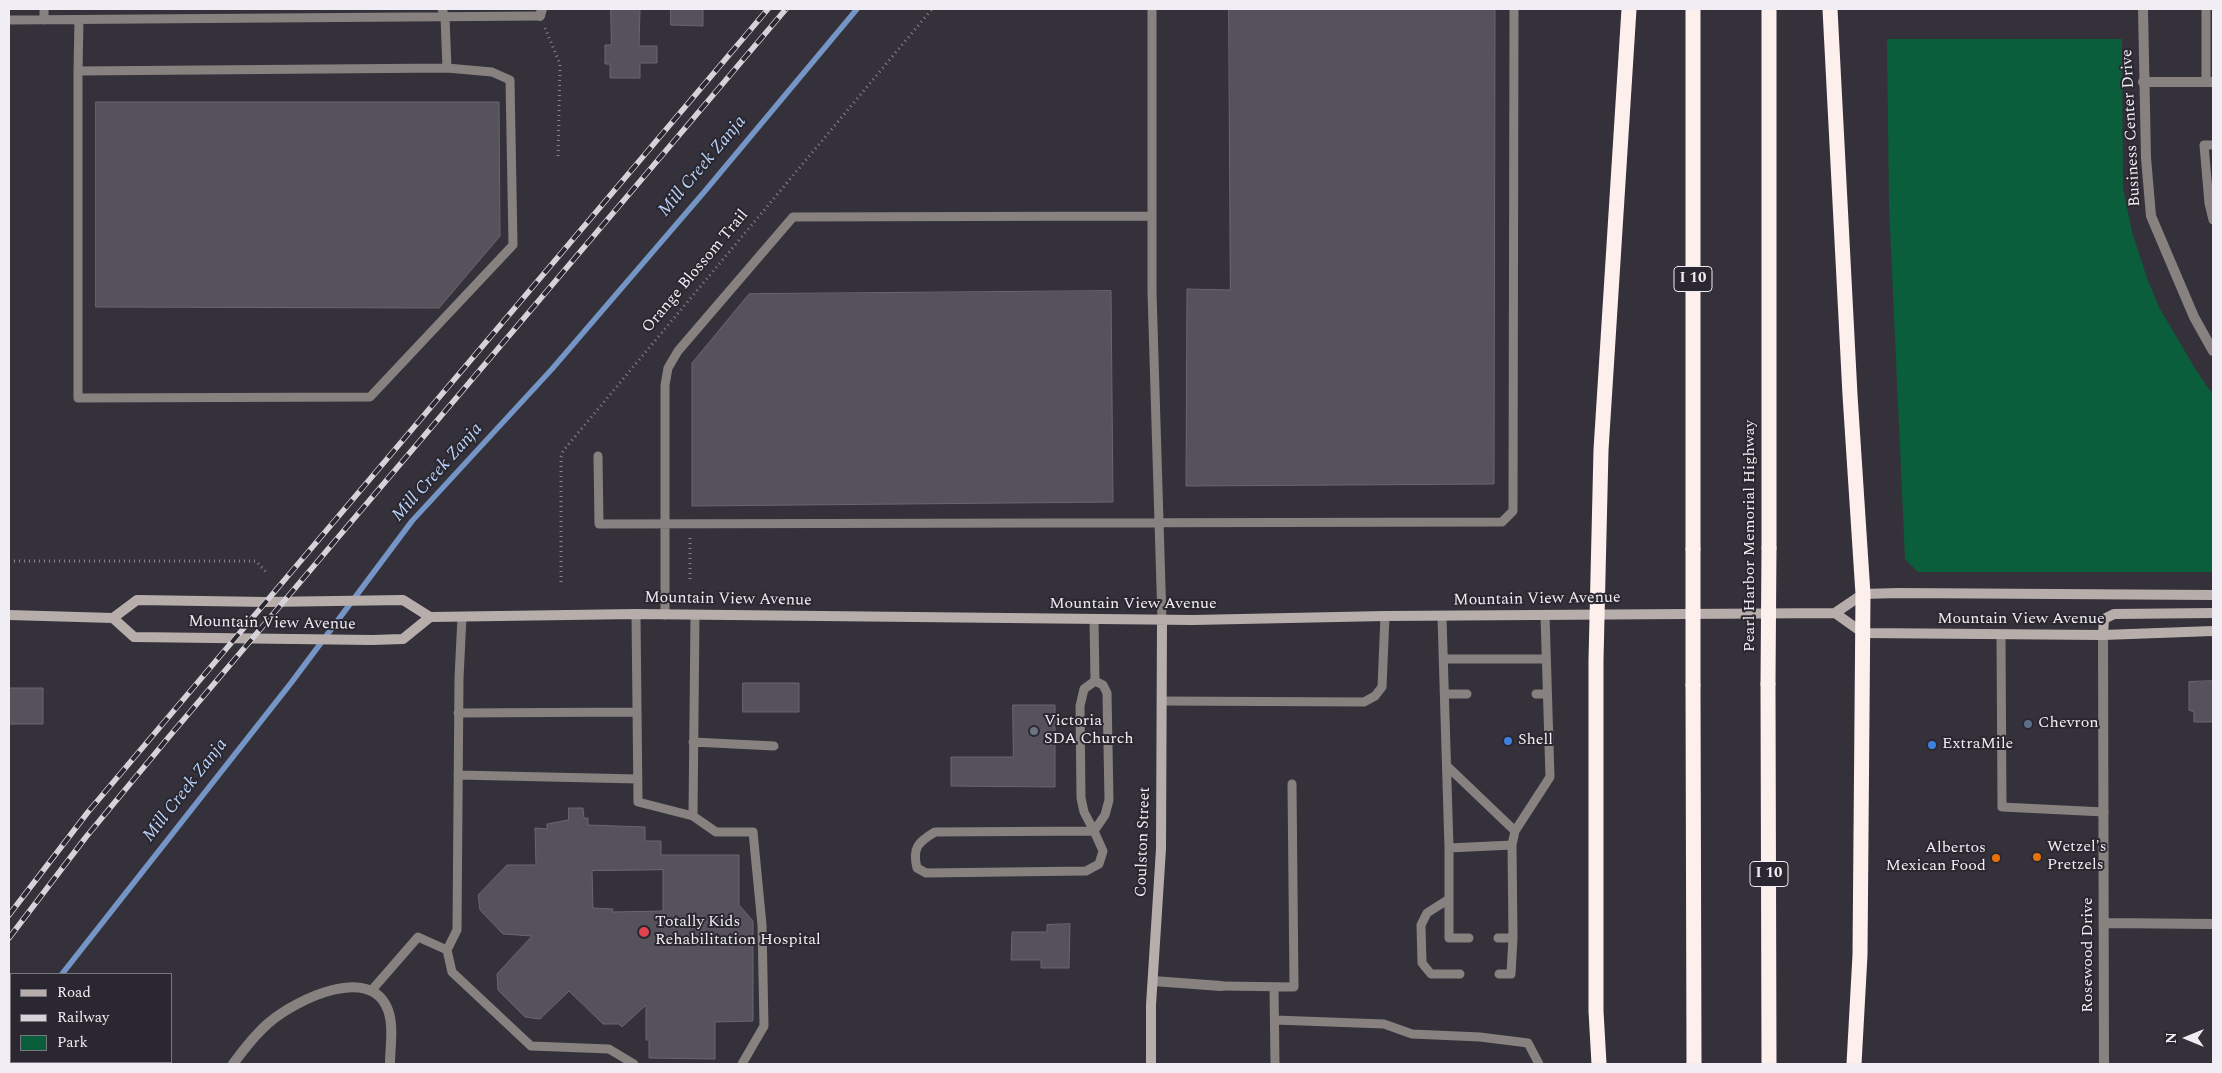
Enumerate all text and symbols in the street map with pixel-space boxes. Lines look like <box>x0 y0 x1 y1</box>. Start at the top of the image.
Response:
street label: Business Center Drive <box>2118 49 2146 207</box>
water label: Mill Creek Zanja <box>654 112 752 222</box>
street label: Orange Blossom Trail <box>639 206 753 338</box>
road number: I 10 <box>1674 266 1712 292</box>
water label: Mill Creek Zanja <box>388 419 488 527</box>
street label: Pearl Harbor Memorial Highway <box>1741 420 1761 652</box>
street label: Mountain View Avenue <box>644 589 812 611</box>
street label: Mountain View Avenue <box>1453 589 1621 611</box>
street label: Mountain View Avenue <box>1049 595 1217 615</box>
street label: Mountain View Avenue <box>1937 610 2105 630</box>
street label: Mountain View Avenue <box>188 613 356 635</box>
place label: Victoria SDA Church <box>1044 712 1134 750</box>
place label: Chevron <box>2038 714 2099 734</box>
marker: Chevron <box>2022 718 2034 730</box>
marker: Victoria SDA Church <box>1028 725 1040 737</box>
place label: Shell <box>1518 731 1553 751</box>
water label: Mill Creek Zanja <box>139 735 233 847</box>
marker: Shell <box>1502 735 1514 747</box>
place label: ExtraMile <box>1942 735 2013 755</box>
marker: ExtraMile <box>1926 739 1938 751</box>
street label: Coulston Street <box>1132 787 1156 897</box>
place label: Wetzel's Pretzels <box>2047 838 2107 876</box>
place label: Albertos Mexican Food <box>1886 839 1986 877</box>
marker: Wetzel's Pretzels <box>2031 851 2043 863</box>
marker: Albertos Mexican Food <box>1990 852 2002 864</box>
road number: I 10 <box>1750 862 1788 886</box>
street label: Rosewood Drive <box>2079 897 2099 1013</box>
place label: Totally Kids Rehabilitation Hospital <box>655 913 821 951</box>
marker: Totally Kids Rehabilitation Hospital <box>637 925 651 939</box>
legend <box>10 973 172 1063</box>
text: Road <box>57 981 91 1004</box>
text: Railway <box>57 1006 109 1029</box>
north arrow <box>2162 1013 2212 1063</box>
text: Park <box>57 1031 88 1054</box>
text: N <box>2161 1032 2182 1044</box>

